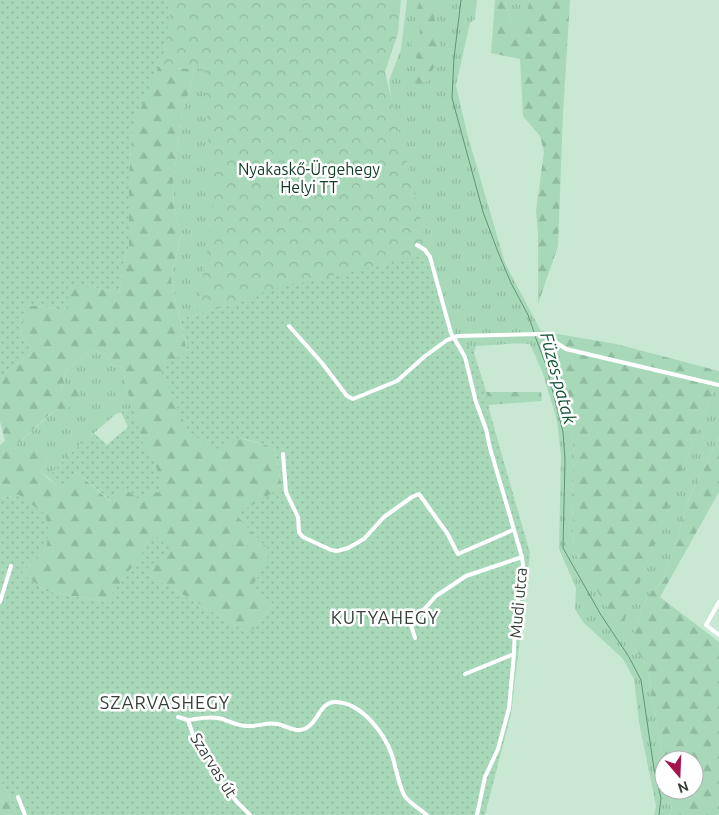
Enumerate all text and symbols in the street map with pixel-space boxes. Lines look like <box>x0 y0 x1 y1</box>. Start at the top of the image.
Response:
park label: Nyakaskő-Ürgehegy Helyi TT <box>238 160 380 196</box>
water label: Füzes-patak <box>537 330 581 427</box>
street label: Mudi utca <box>506 567 530 639</box>
district label: KUTYAHEGY <box>331 607 439 627</box>
district label: SZARVASHEGY <box>100 692 230 712</box>
street label: Szarvas út <box>187 730 241 801</box>
north arrow <box>654 750 704 800</box>
text: N <box>676 778 691 797</box>

